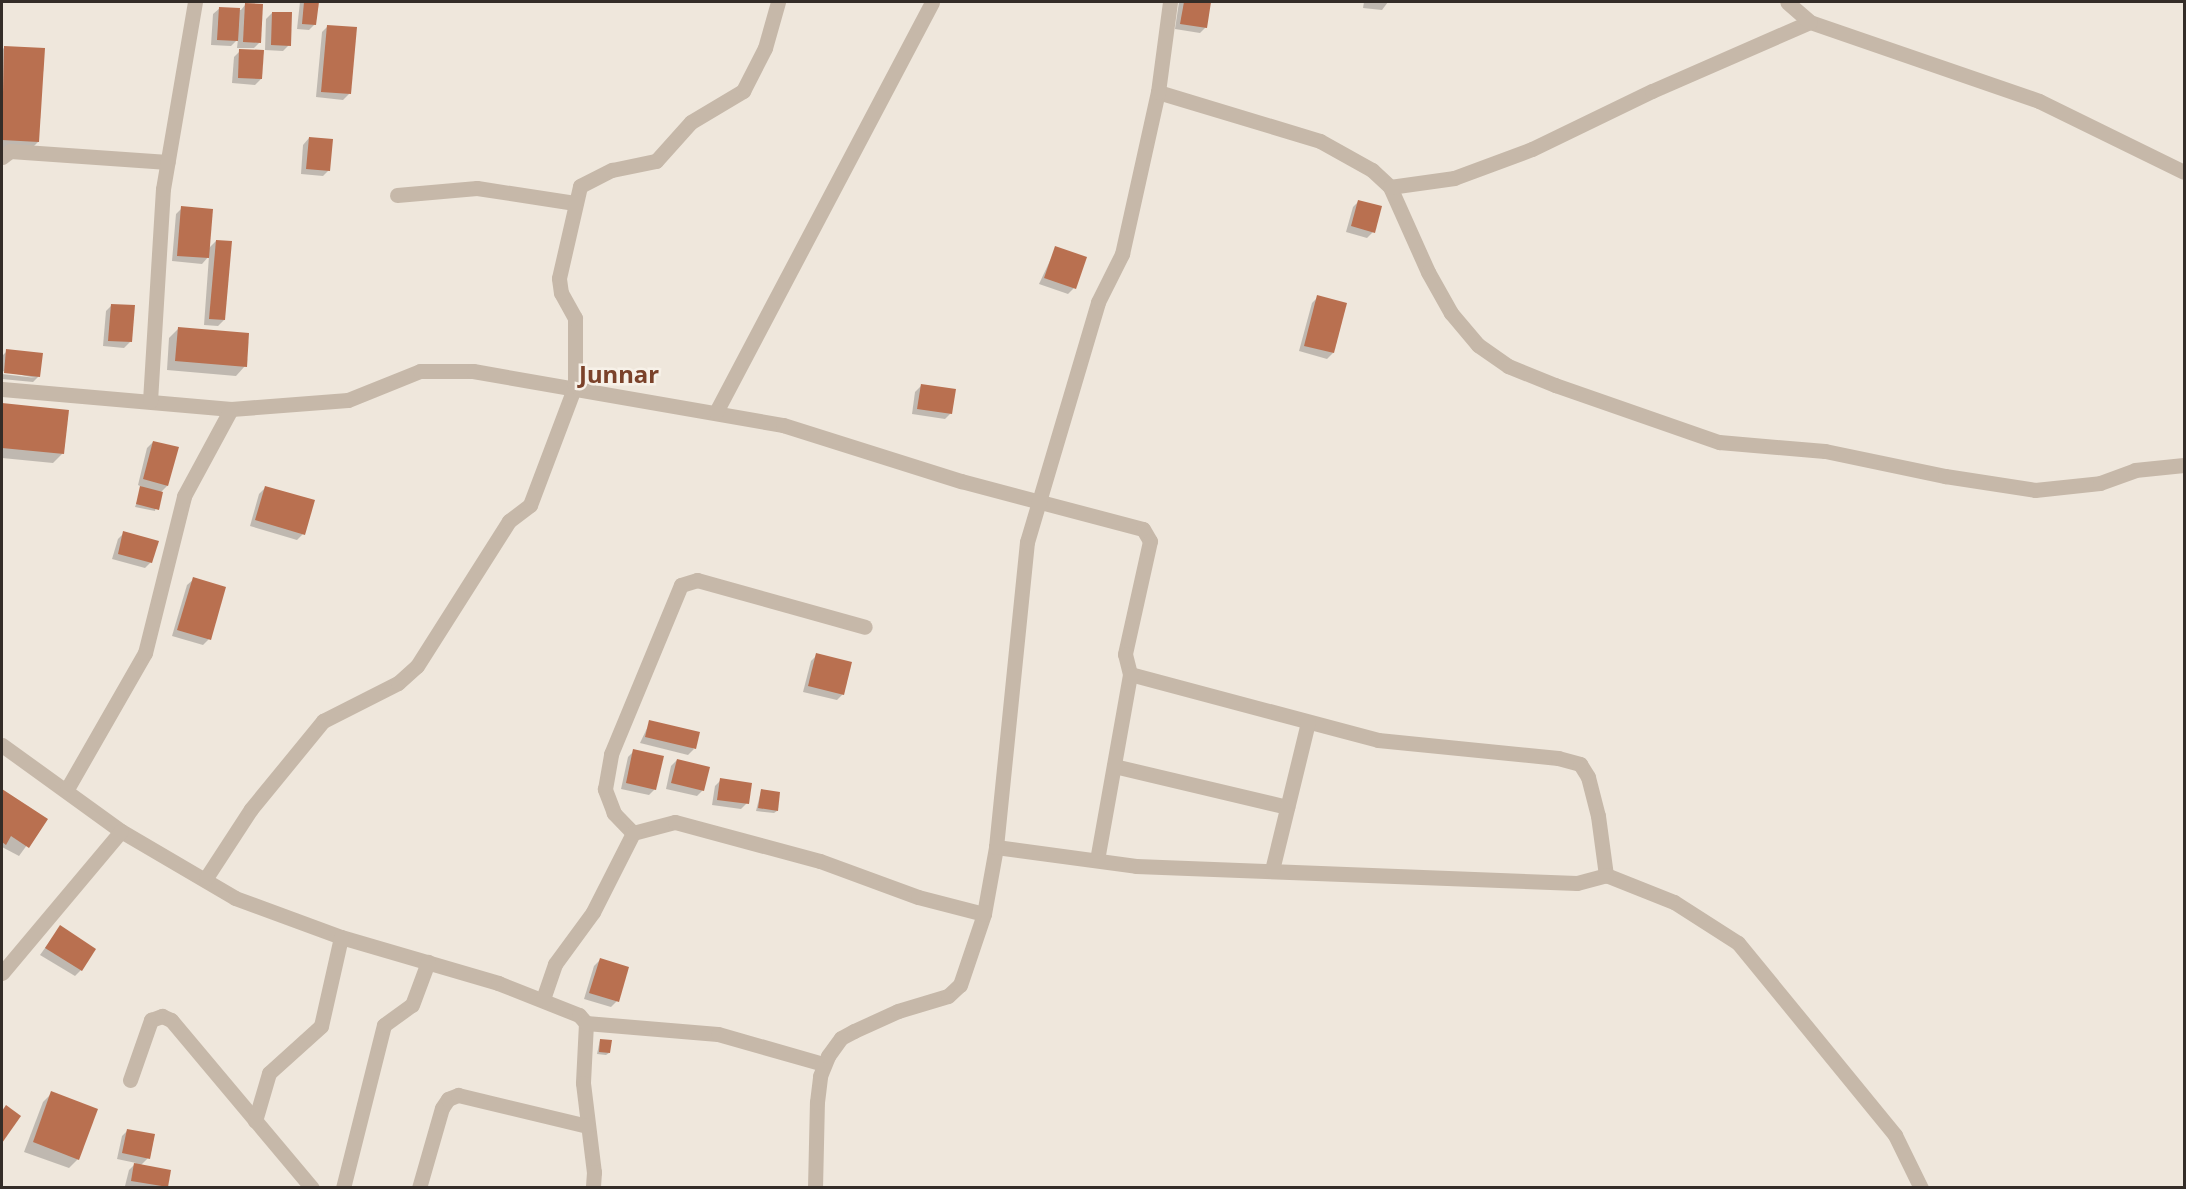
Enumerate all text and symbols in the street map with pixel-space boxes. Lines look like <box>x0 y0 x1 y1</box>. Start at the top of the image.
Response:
district label: Junnar <box>579 360 659 388</box>

